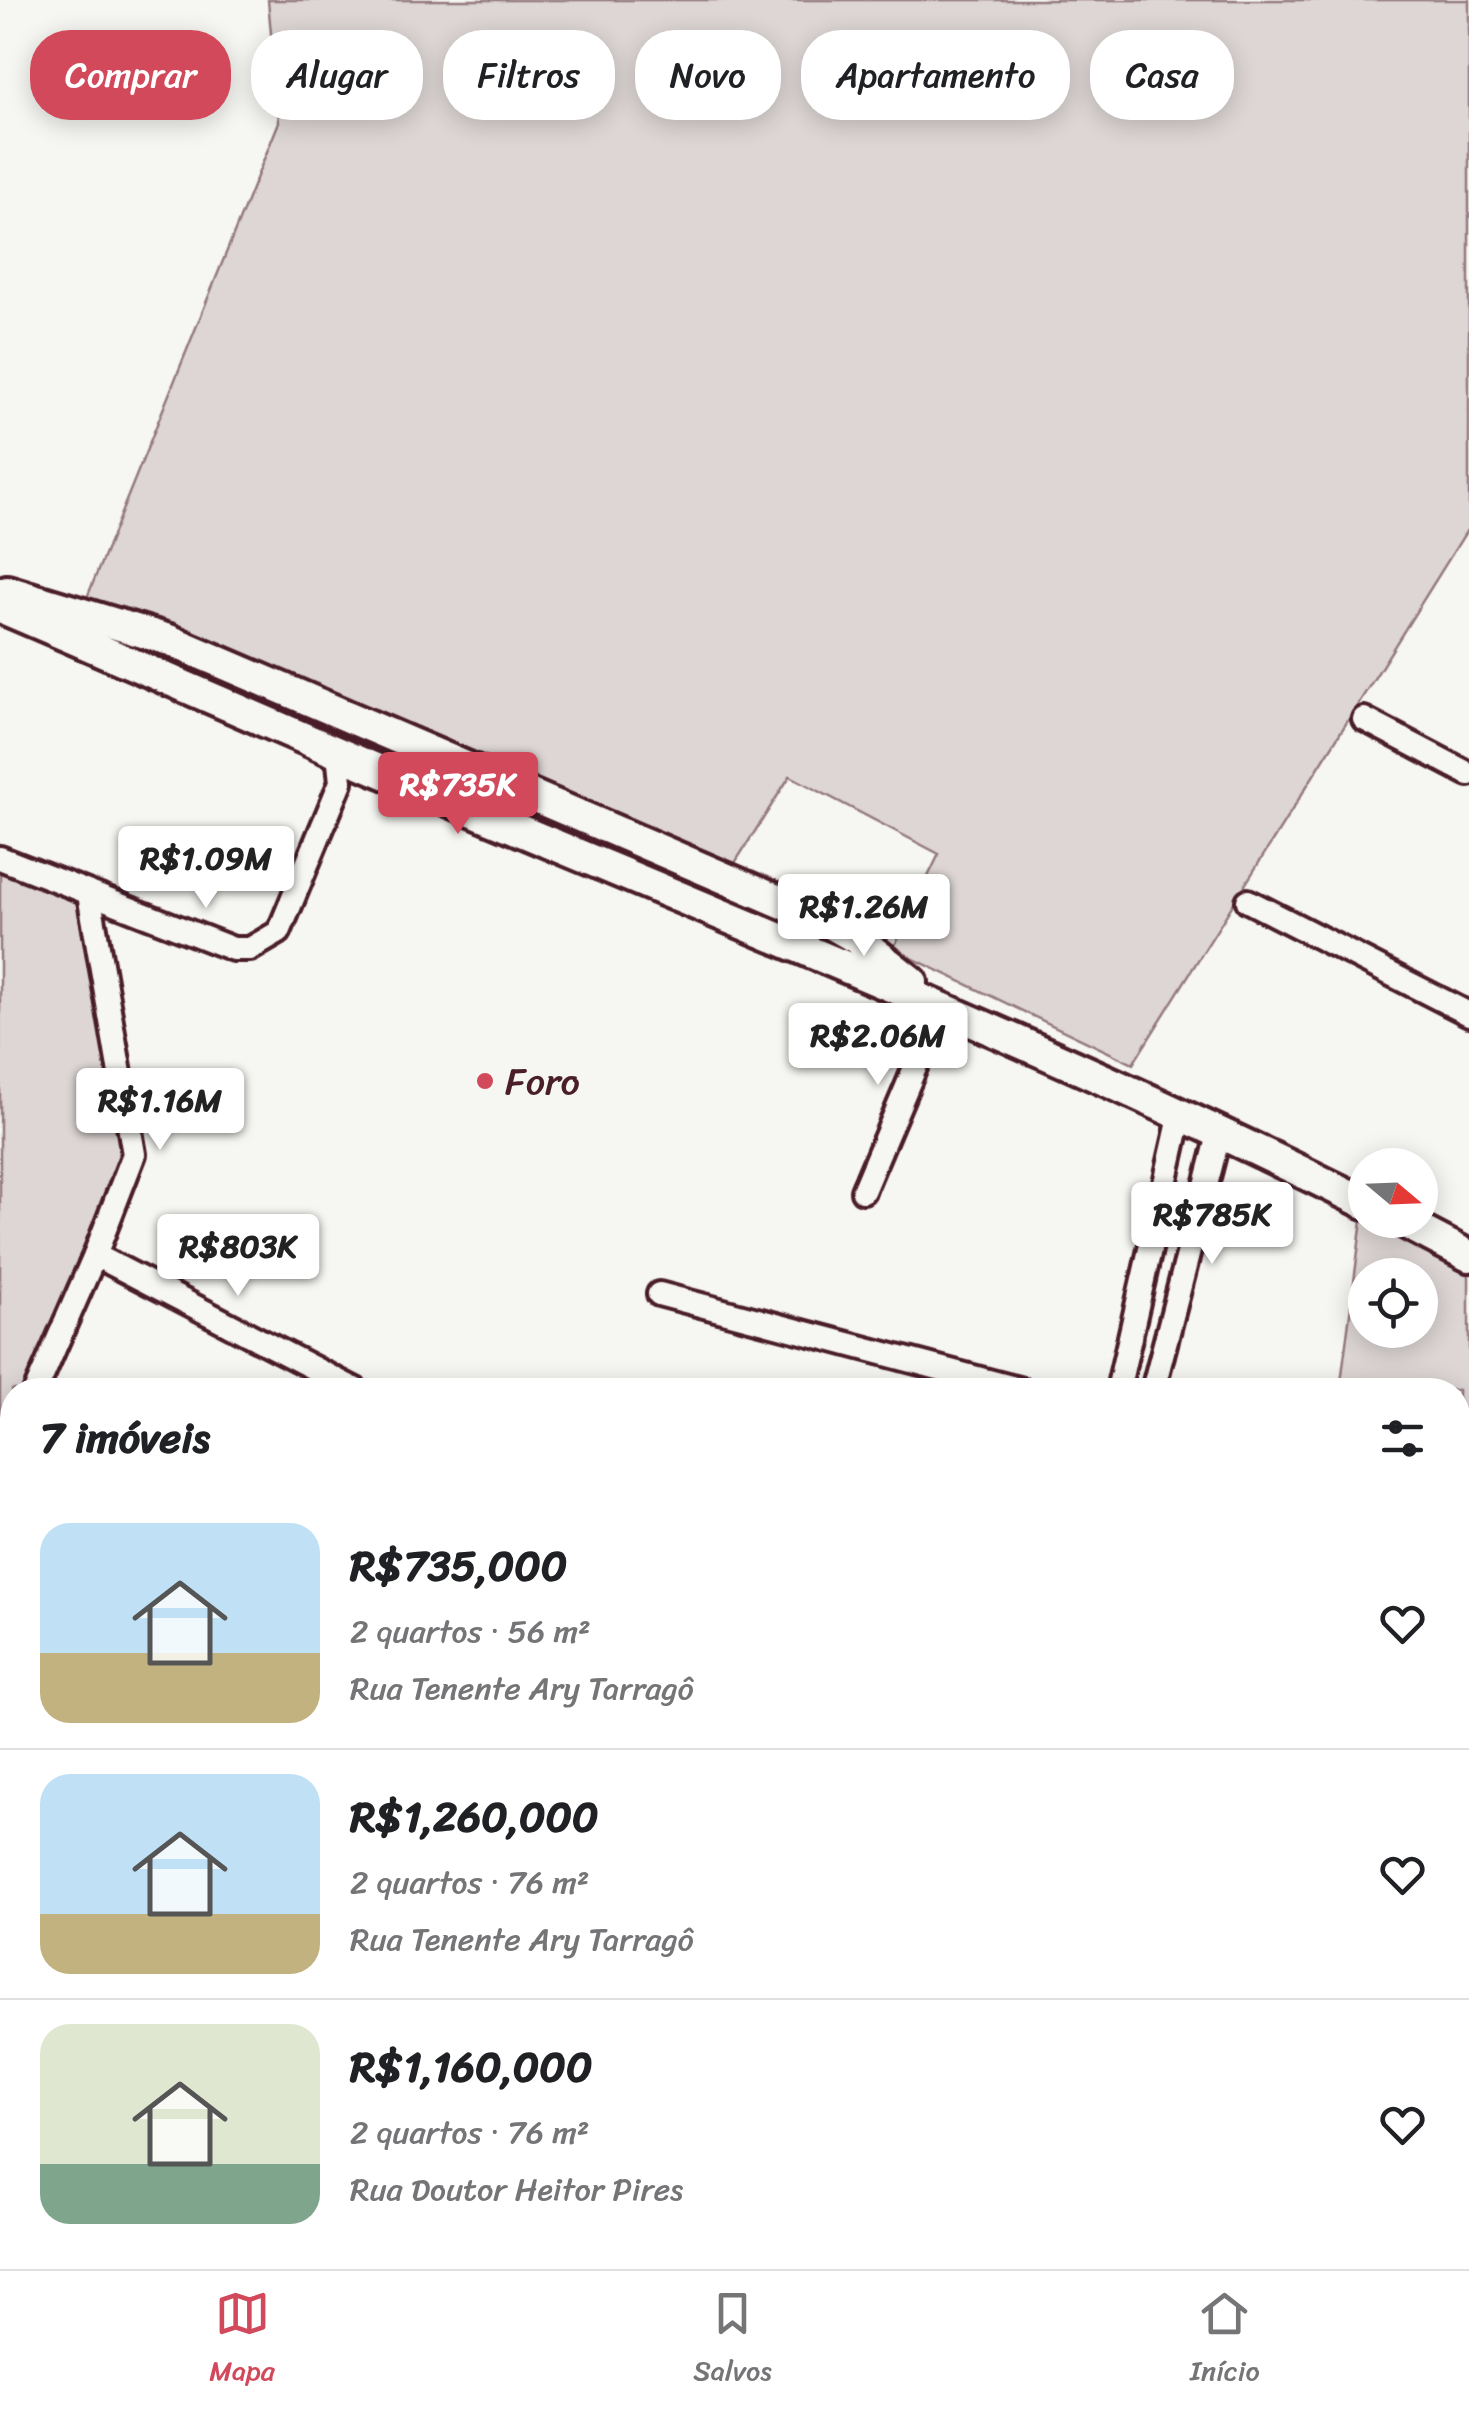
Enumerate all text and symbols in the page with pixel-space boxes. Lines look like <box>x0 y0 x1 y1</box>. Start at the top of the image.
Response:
chip: Comprar <box>30 30 231 120</box>
chip: Alugar <box>251 30 423 120</box>
chip: Filtros <box>443 30 615 120</box>
chip: Novo <box>635 30 781 120</box>
chip: Apartamento <box>801 30 1070 120</box>
chip: Casa <box>1090 30 1234 120</box>
pin: R$735K <box>377 752 539 837</box>
text: R$735K <box>400 756 516 813</box>
pin: R$1.09M <box>114 826 298 911</box>
text: R$1.09M <box>140 830 272 887</box>
pin: R$1.26M <box>772 874 956 959</box>
text: R$1.26M <box>800 878 928 935</box>
pin: R$2.06M <box>786 1003 970 1088</box>
text: R$2.06M <box>811 1007 945 1064</box>
place label: Foro <box>505 1048 580 1115</box>
pin: R$1.16M <box>68 1068 252 1153</box>
marker: Foro <box>474 1070 496 1092</box>
text: R$1.16M <box>98 1072 222 1129</box>
north arrow <box>1348 1148 1438 1238</box>
map controls <box>1348 1148 1438 1348</box>
pin: R$785K <box>1131 1182 1293 1267</box>
text: R$785K <box>1153 1186 1271 1243</box>
pin: R$803K <box>157 1214 319 1299</box>
text: R$803K <box>179 1218 297 1275</box>
button: locate <box>1348 1258 1438 1348</box>
text: 7 imóveis <box>40 1401 210 1475</box>
icon: filters <box>1375 1411 1430 1466</box>
text: R$735,000 <box>350 1529 567 1603</box>
icon: home <box>120 1563 240 1683</box>
icon: heart <box>1375 1596 1430 1651</box>
text: 2 quartos · 56 m² <box>350 1603 591 1660</box>
text: Rua Tenente Ary Tarragô <box>350 1660 694 1717</box>
text: R$1,260,000 <box>350 1780 599 1854</box>
icon: home <box>120 1814 240 1934</box>
icon: heart <box>1375 1847 1430 1902</box>
text: 2 quartos · 76 m² <box>350 1854 589 1911</box>
text: Rua Tenente Ary Tarragô <box>350 1911 694 1968</box>
text: R$1,160,000 <box>350 2030 592 2104</box>
icon: home <box>120 2064 240 2184</box>
icon: heart <box>1375 2097 1430 2152</box>
text: 2 quartos · 76 m² <box>350 2104 589 2161</box>
text: Rua Doutor Heitor Pires <box>350 2161 683 2218</box>
tab: Mapa <box>209 2286 275 2395</box>
tab: Salvos <box>693 2286 772 2395</box>
tab: Início <box>1190 2286 1260 2395</box>

